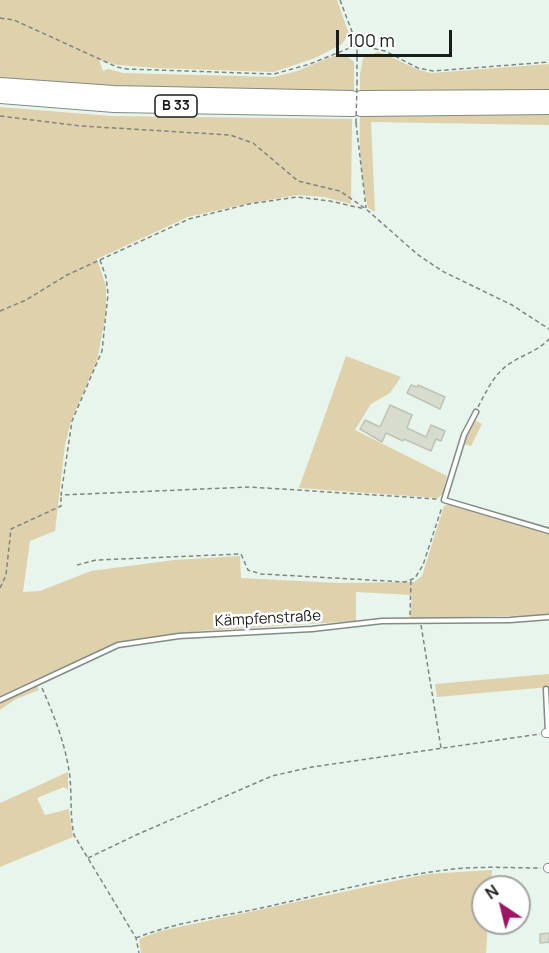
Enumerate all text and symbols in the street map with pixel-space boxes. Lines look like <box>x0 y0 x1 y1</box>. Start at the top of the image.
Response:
scale bar <box>339 18 454 56</box>
text: 100 m <box>347 28 395 52</box>
road number: B 33 <box>155 95 197 117</box>
street label: Kämpfenstraße <box>214 607 322 631</box>
north arrow <box>471 875 531 935</box>
text: N <box>481 880 503 904</box>

